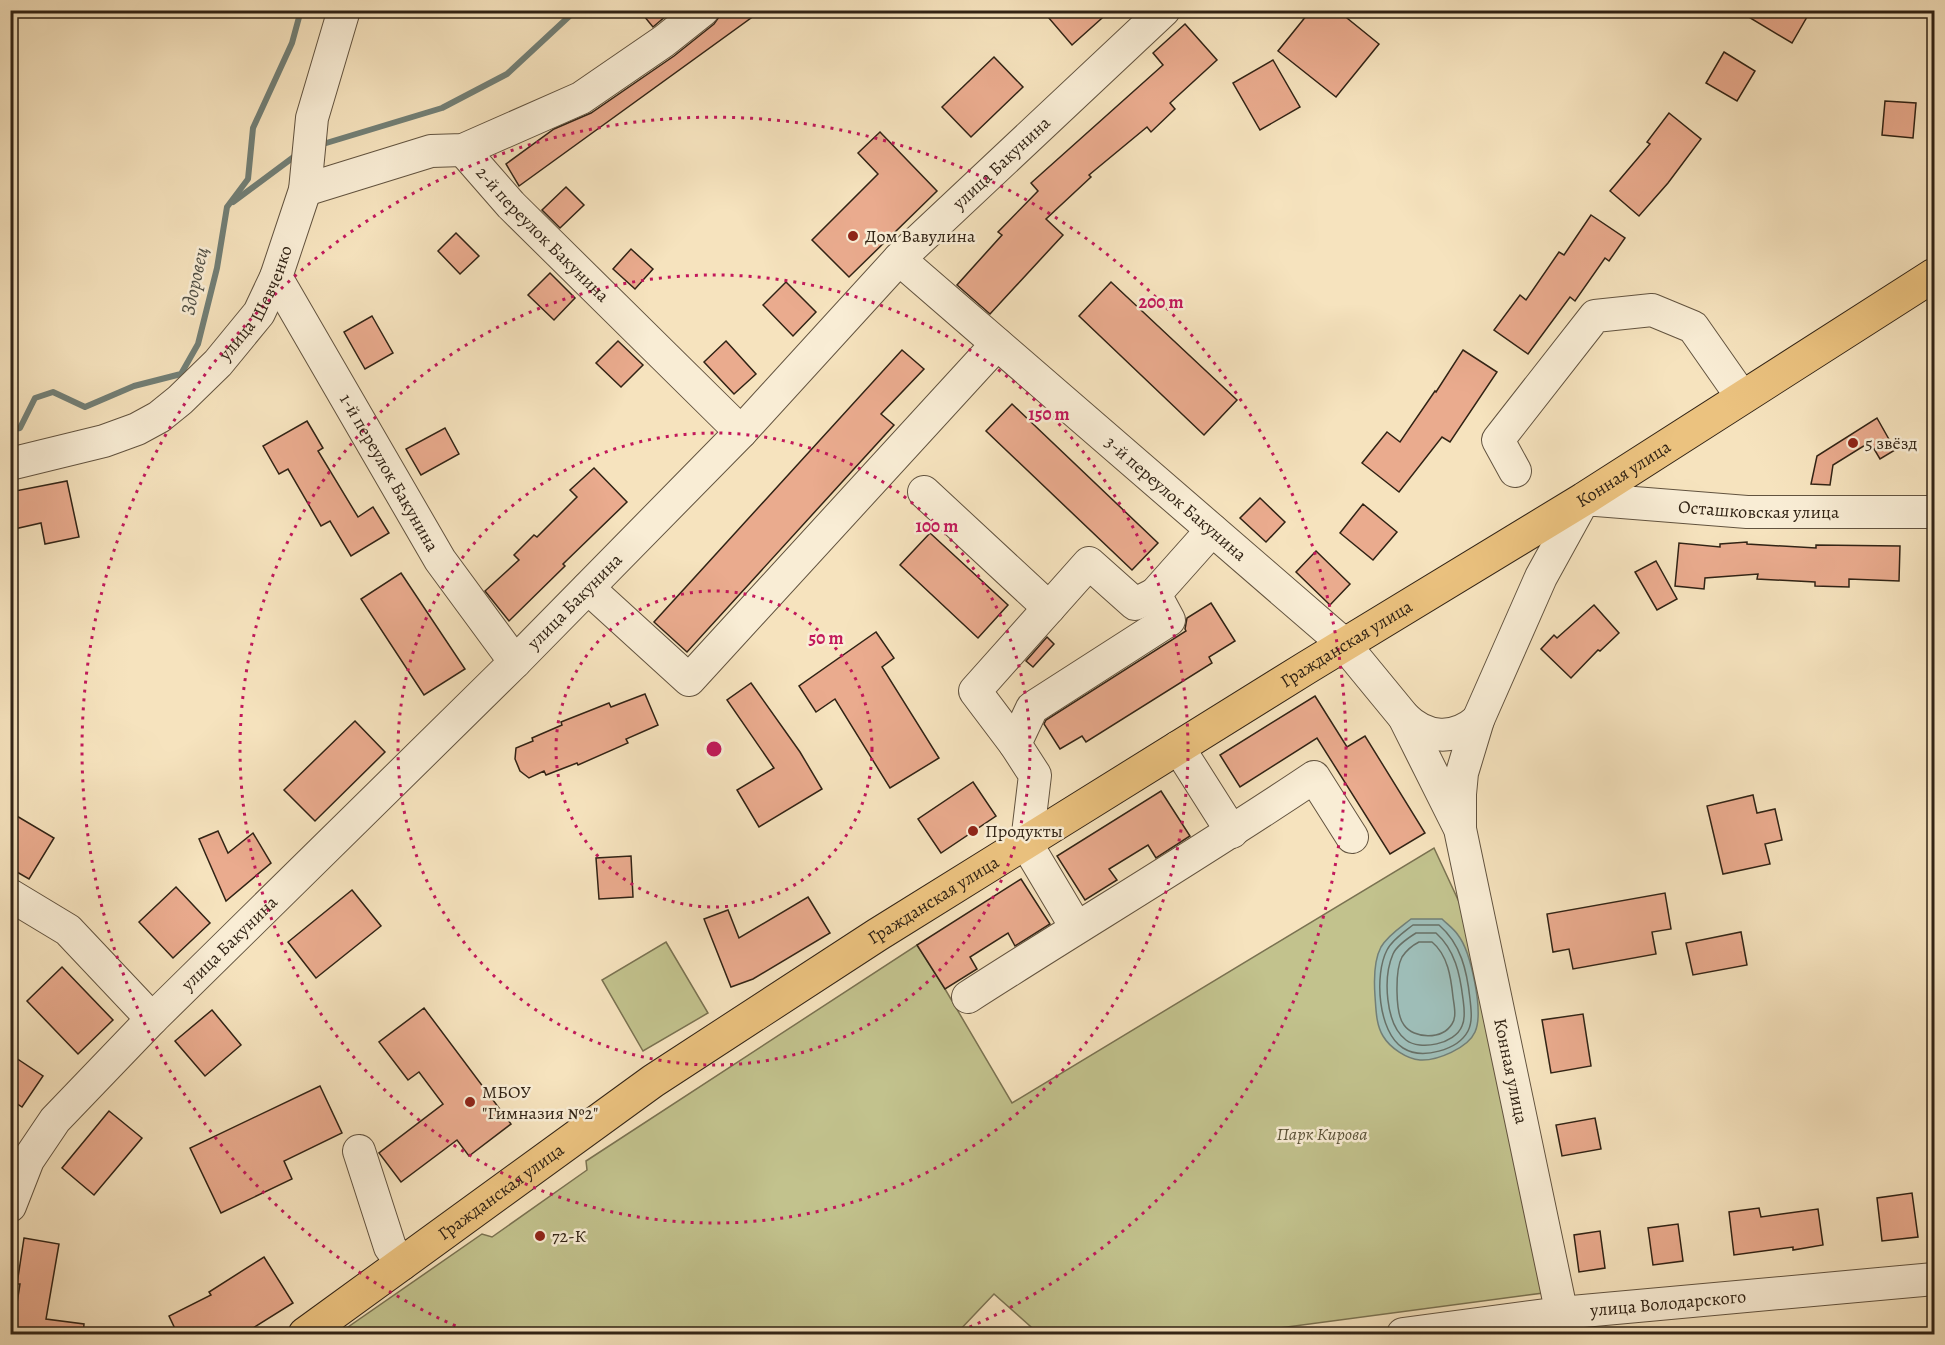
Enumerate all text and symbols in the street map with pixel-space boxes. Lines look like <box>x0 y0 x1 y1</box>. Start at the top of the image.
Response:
street label: улица Бакунина <box>946 110 1056 215</box>
street label: 2-й переулок Бакунина <box>471 161 615 308</box>
place label: Дом Вавулина <box>865 224 976 248</box>
marker: Дом Вавулина <box>846 229 860 243</box>
street label: улица Шевченко <box>212 242 298 366</box>
water label: Здоровец <box>174 245 215 318</box>
text: 200 m <box>1138 290 1184 314</box>
street label: 1-й переулок Бакунина <box>334 389 445 557</box>
text: 150 m <box>1028 402 1070 426</box>
street label: 3-й переулок Бакунина <box>1100 430 1252 567</box>
place label: 5 звёзд <box>1865 431 1918 455</box>
street label: Конная улица <box>1572 434 1676 513</box>
marker: 5 звёзд <box>1846 436 1860 450</box>
street label: Осташковская улица <box>1677 495 1840 524</box>
text: 100 m <box>916 514 958 538</box>
street label: улица Бакунина <box>521 547 628 655</box>
street label: Гражданская улица <box>1276 594 1417 693</box>
text: 50 m <box>809 626 843 650</box>
centre of rings <box>704 739 724 759</box>
place label: Продукты <box>985 819 1063 843</box>
marker: Продукты <box>966 824 980 838</box>
street label: Гражданская улица <box>863 850 1004 950</box>
street label: улица Бакунина <box>175 890 283 996</box>
street label: Конная улица <box>1488 1016 1534 1127</box>
place label: МБОУ "Гимназия №2" <box>482 1080 598 1125</box>
marker: МБОУ "Гимназия №2" <box>463 1095 477 1109</box>
park label: Парк Кирова <box>1276 1122 1368 1146</box>
street label: Гражданская улица <box>433 1137 569 1246</box>
place label: 72-К <box>552 1224 586 1248</box>
marker: 72-К <box>533 1229 547 1243</box>
street label: улица Володарского <box>1588 1284 1747 1322</box>

